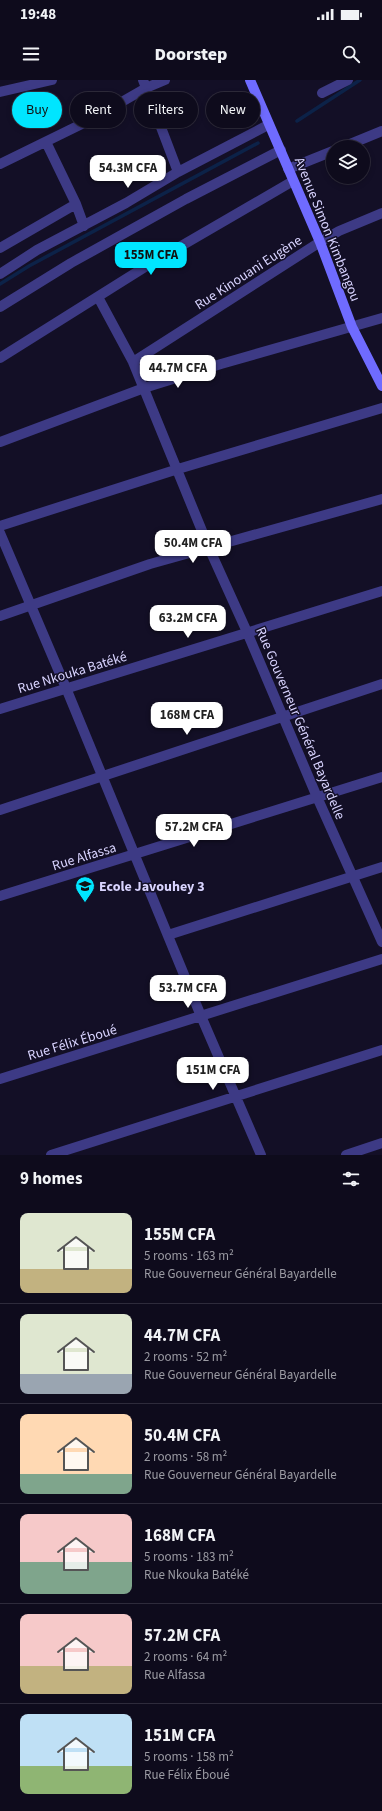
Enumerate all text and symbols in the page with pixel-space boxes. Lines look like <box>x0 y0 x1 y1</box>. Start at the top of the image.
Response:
text: 19:48 <box>20 4 56 25</box>
text: Doorstep <box>155 42 227 67</box>
icon: menu <box>20 43 42 65</box>
icon: search <box>340 43 362 65</box>
chip: Buy <box>12 92 62 128</box>
chip: Rent <box>70 92 126 128</box>
chip: Filters <box>134 92 198 128</box>
chip: New <box>206 92 260 128</box>
map controls <box>326 140 370 184</box>
button: layers <box>326 140 370 184</box>
street label: Avenue Simon Kimbangou <box>289 154 365 305</box>
pin: 54.3M CFA <box>82 155 174 189</box>
text: 54.3M CFA <box>99 159 157 177</box>
street label: Rue Kinouani Eugène <box>191 231 306 315</box>
pin: 155M CFA <box>110 242 192 276</box>
text: 155M CFA <box>124 246 178 264</box>
pin: 44.7M CFA <box>132 355 224 389</box>
text: 44.7M CFA <box>149 359 207 377</box>
pin: 50.4M CFA <box>147 530 239 564</box>
text: 50.4M CFA <box>164 534 222 552</box>
pin: 63.2M CFA <box>142 605 234 639</box>
text: 63.2M CFA <box>159 609 217 627</box>
street label: Rue Gouverneur Général Bayardelle <box>250 624 350 823</box>
street label: Rue Nkouka Batéké <box>15 647 129 699</box>
pin: 168M CFA <box>146 702 228 736</box>
text: 168M CFA <box>160 706 214 724</box>
pin: 57.2M CFA <box>148 814 240 848</box>
text: 57.2M CFA <box>165 818 223 836</box>
street label: Rue Alfassa <box>50 838 119 876</box>
school or university icon: Ecole Javouhey 3 <box>74 875 96 903</box>
place label: Ecole Javouhey 3 <box>99 877 205 897</box>
pin: 53.7M CFA <box>142 975 234 1009</box>
text: 53.7M CFA <box>159 979 217 997</box>
street label: Rue Félix Éboué <box>25 1020 119 1066</box>
pin: 151M CFA <box>172 1057 254 1091</box>
text: 151M CFA <box>186 1061 240 1079</box>
text: 9 homes <box>20 1167 82 1191</box>
icon: filters <box>340 1168 362 1190</box>
text: 155M CFA <box>144 1223 215 1247</box>
icon: home <box>52 1229 100 1277</box>
text: 5 rooms · 163 m² <box>144 1247 234 1265</box>
text: Rue Gouverneur Général Bayardelle <box>144 1265 337 1283</box>
text: 44.7M CFA <box>144 1324 220 1348</box>
icon: home <box>52 1330 100 1378</box>
text: 2 rooms · 52 m² <box>144 1348 227 1366</box>
text: Rue Gouverneur Général Bayardelle <box>144 1366 337 1384</box>
text: 50.4M CFA <box>144 1424 220 1448</box>
icon: home <box>52 1430 100 1478</box>
text: 2 rooms · 58 m² <box>144 1448 227 1466</box>
text: Rue Gouverneur Général Bayardelle <box>144 1466 337 1484</box>
text: 168M CFA <box>144 1524 215 1548</box>
icon: home <box>52 1530 100 1578</box>
text: 5 rooms · 183 m² <box>144 1548 234 1566</box>
text: Rue Nkouka Batéké <box>144 1566 249 1584</box>
text: 57.2M CFA <box>144 1624 220 1648</box>
icon: home <box>52 1630 100 1678</box>
text: 2 rooms · 64 m² <box>144 1648 227 1666</box>
text: Rue Alfassa <box>144 1666 205 1684</box>
text: 151M CFA <box>144 1724 215 1748</box>
icon: home <box>52 1730 100 1778</box>
text: 5 rooms · 158 m² <box>144 1748 234 1766</box>
text: Rue Félix Éboué <box>144 1766 230 1784</box>

